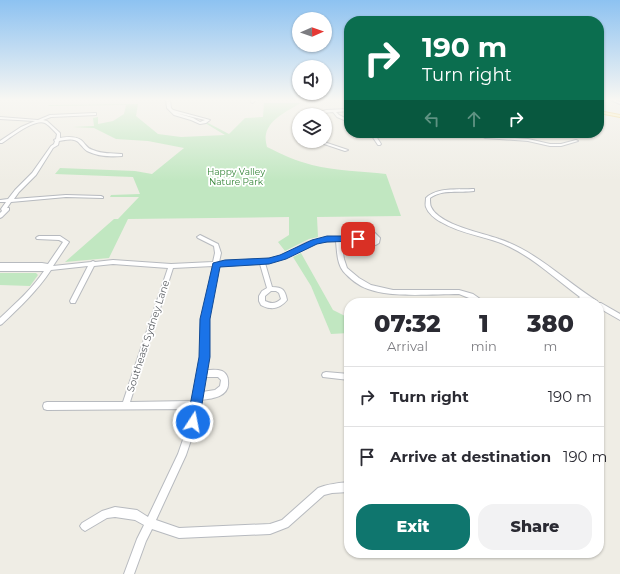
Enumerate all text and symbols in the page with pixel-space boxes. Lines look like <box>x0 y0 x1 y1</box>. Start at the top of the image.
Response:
north arrow <box>292 12 332 52</box>
map controls <box>292 12 332 148</box>
text: 190 m <box>422 30 507 64</box>
icon: right <box>356 32 408 84</box>
button: sound <box>292 60 332 100</box>
text: Turn right <box>422 64 512 86</box>
button: layers <box>292 108 332 148</box>
icon: left <box>421 108 443 130</box>
icon: ahead <box>463 108 485 130</box>
icon: right <box>505 108 527 130</box>
park label: Happy Valley Nature Park <box>207 166 265 187</box>
pin <box>341 222 375 256</box>
icon: arrive <box>347 228 369 250</box>
street label: Southeast Sydney Lane <box>124 278 172 394</box>
text: 07:32 <box>374 309 441 338</box>
text: 1 <box>479 309 489 338</box>
text: 380 <box>527 309 574 338</box>
text: Arrival <box>387 338 428 354</box>
text: min <box>471 338 497 354</box>
text: m <box>544 338 557 354</box>
icon: right <box>356 386 378 408</box>
text: Turn right <box>390 387 469 406</box>
text: 190 m <box>548 387 592 406</box>
position arrow <box>172 401 214 443</box>
icon: arrive <box>356 446 378 468</box>
text: Arrive at destination <box>390 447 551 466</box>
text: 190 m <box>563 447 607 466</box>
button: Exit <box>356 504 470 550</box>
button: Share <box>478 504 592 550</box>

